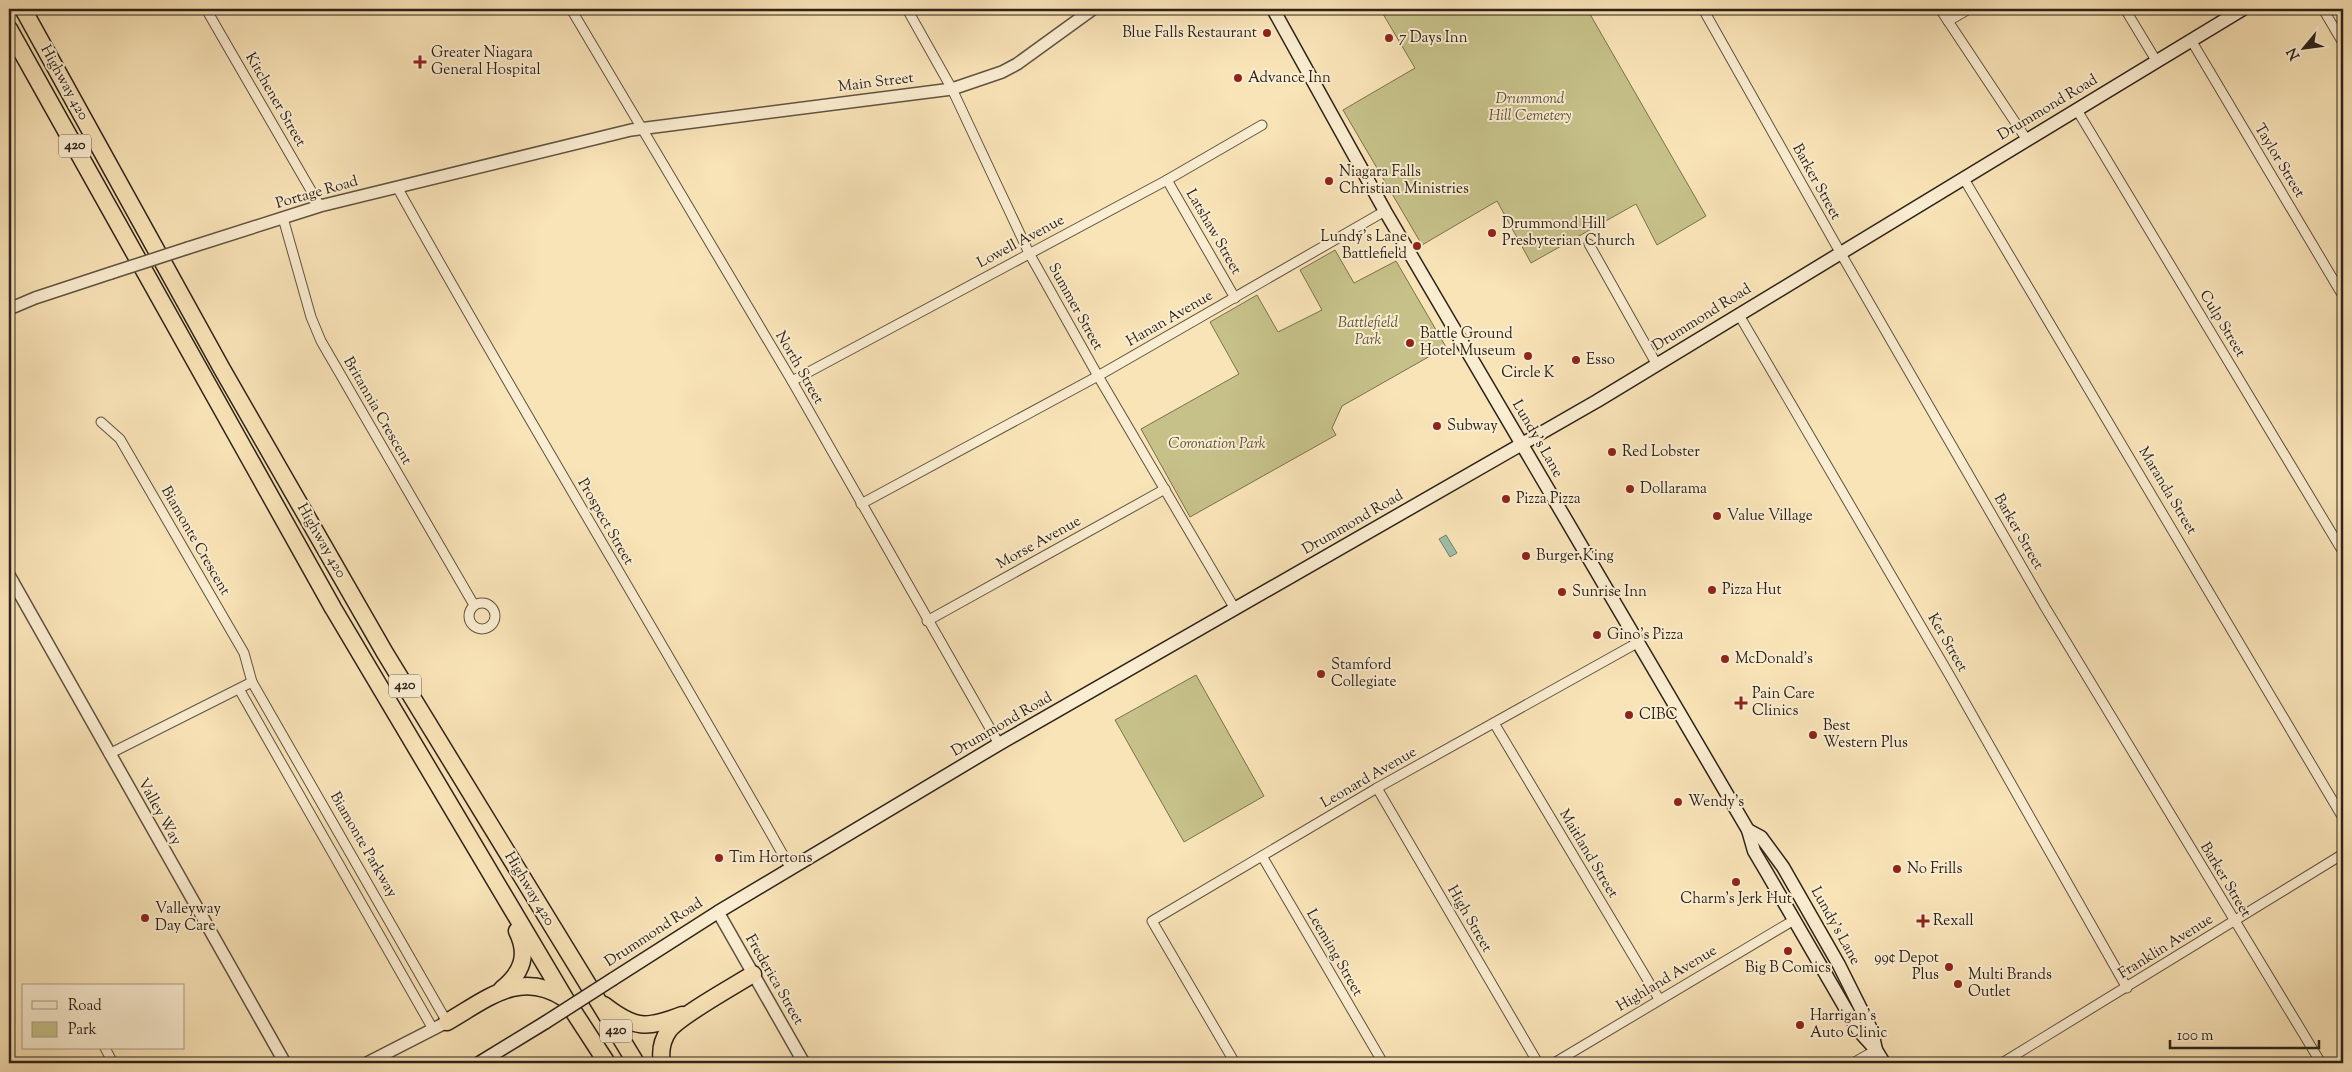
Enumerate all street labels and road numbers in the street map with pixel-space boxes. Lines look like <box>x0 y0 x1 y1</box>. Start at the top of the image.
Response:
street label: Highway 420 <box>35 42 93 124</box>
street label: Kitchener Street <box>239 49 311 151</box>
street label: Main Street <box>837 68 915 98</box>
street label: Drummond Road <box>1994 70 2102 146</box>
street label: Taylor Street <box>2249 120 2309 202</box>
road number: 420 <box>59 134 91 158</box>
street label: Barker Street <box>1786 140 1846 224</box>
street label: Portage Road <box>273 171 361 215</box>
street label: Latshaw Street <box>1180 185 1246 279</box>
street label: Lowell Avenue <box>974 210 1068 274</box>
street label: Summer Street <box>1042 260 1108 354</box>
street label: Drummond Road <box>1648 279 1756 357</box>
street label: Hanan Avenue <box>1123 286 1217 352</box>
street label: Culp Street <box>2194 287 2250 361</box>
street label: North Street <box>770 327 828 409</box>
street label: Britannia Crescent <box>338 353 416 469</box>
street label: Lundy's Lane <box>1506 396 1568 482</box>
street label: Maranda Street <box>2132 443 2202 539</box>
street label: Prospect Street <box>572 475 638 569</box>
street label: Biamonte Crescent <box>155 482 235 600</box>
street label: Drummond Road <box>1299 485 1408 560</box>
street label: Barker Street <box>1988 490 2048 574</box>
street label: Highway 420 <box>291 500 351 582</box>
street label: Morse Avenue <box>993 511 1085 575</box>
street label: Ker Street <box>1922 610 1972 676</box>
road number: 420 <box>389 674 421 698</box>
street label: Drummond Road <box>948 687 1057 762</box>
street label: Leonard Avenue <box>1317 742 1421 814</box>
street label: Valley Way <box>132 775 186 850</box>
street label: Biamonte Parkway <box>324 788 402 902</box>
street label: Maitland Street <box>1553 806 1623 902</box>
street label: Barker Street <box>2194 839 2256 921</box>
street label: Highway 420 <box>499 848 559 930</box>
street label: High Street <box>1441 882 1497 956</box>
street label: Lundy's Lane <box>1805 883 1865 969</box>
street label: Drummond Road <box>601 893 708 973</box>
street label: Leeming Street <box>1300 905 1368 1001</box>
street label: Franklin Avenue <box>2115 909 2217 985</box>
street label: Frederica Street <box>740 931 808 1029</box>
street label: Highland Avenue <box>1613 941 1721 1017</box>
road number: 420 <box>600 1019 632 1042</box>

